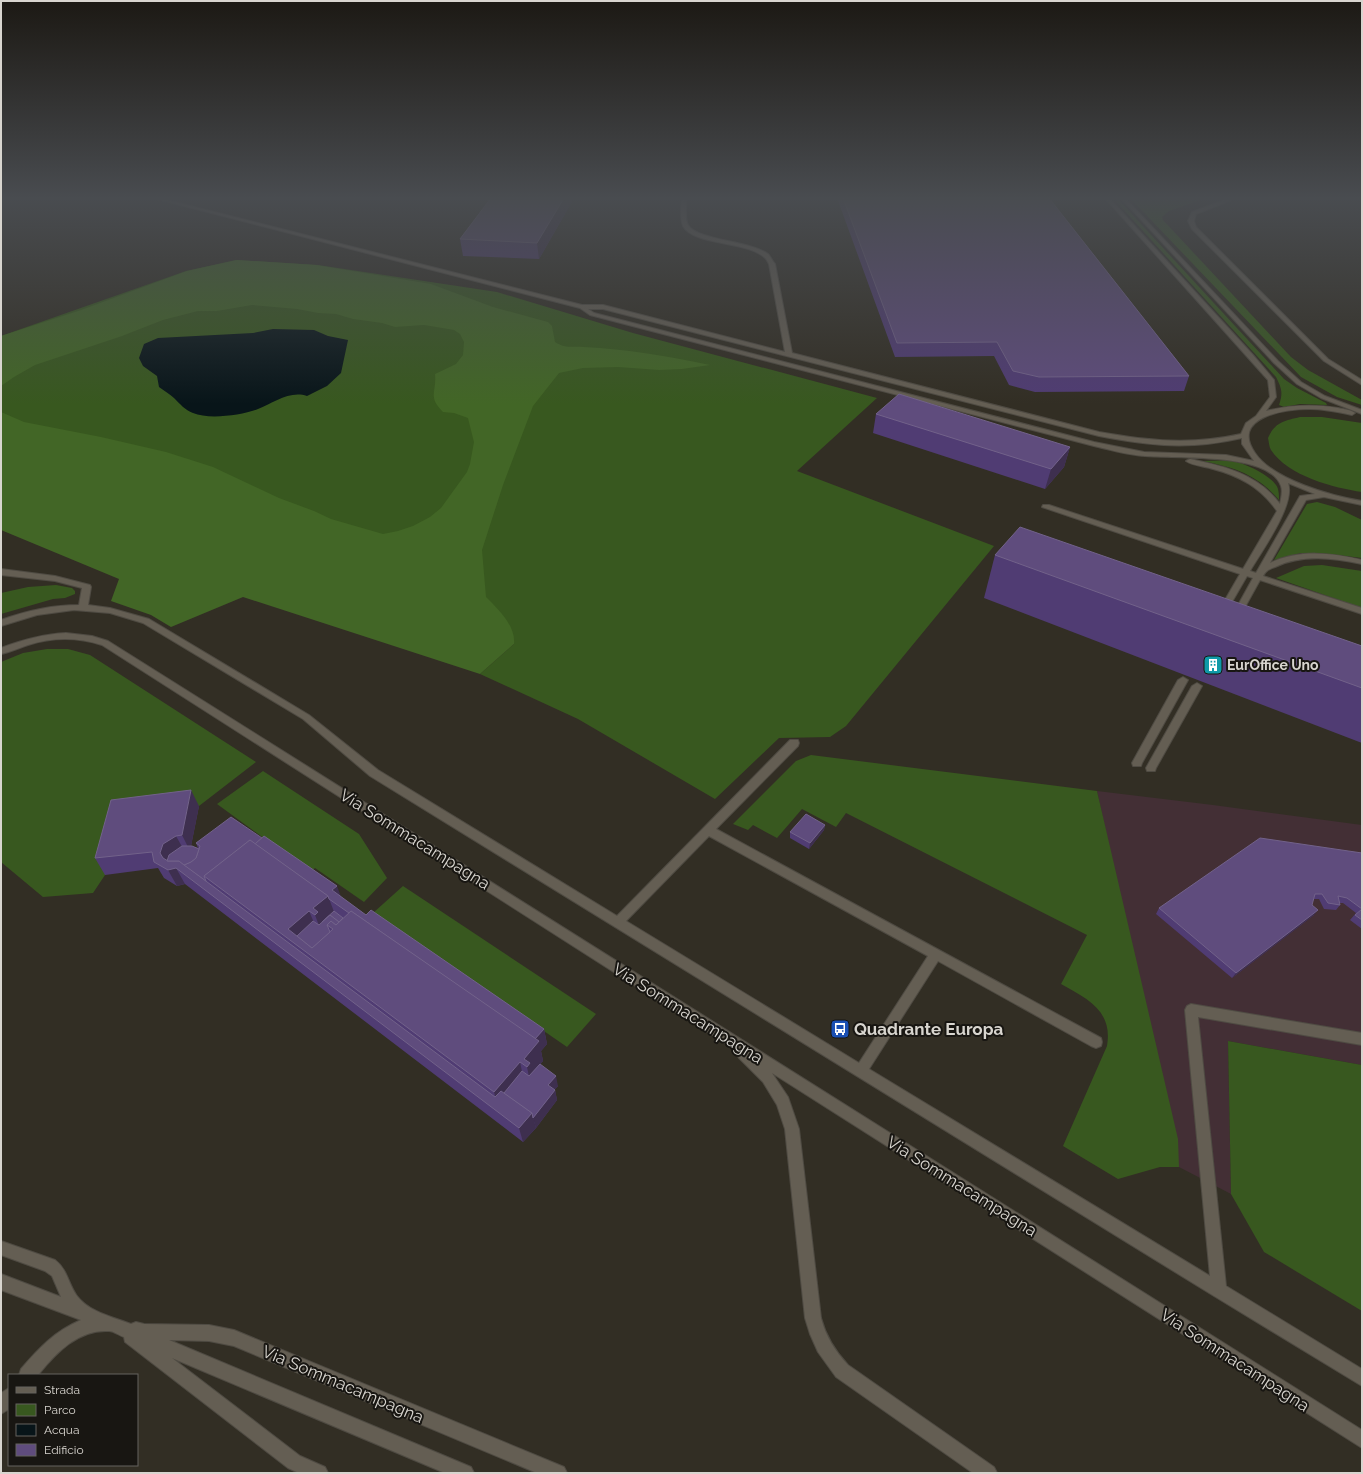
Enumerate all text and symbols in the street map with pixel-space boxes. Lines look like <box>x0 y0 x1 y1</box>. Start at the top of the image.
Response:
building icon: EurOffice Uno <box>1202 654 1224 676</box>
place label: EurOffice Uno <box>1227 657 1319 673</box>
street label: Via Sommacampagna <box>336 785 494 893</box>
street label: Via Sommacampagna <box>609 959 767 1067</box>
bus stop icon: Quadrante Europa <box>829 1018 851 1040</box>
place label: Quadrante Europa <box>854 1019 1003 1039</box>
street label: Via Sommacampagna <box>883 1132 1041 1240</box>
street label: Via Sommacampagna <box>1157 1304 1313 1416</box>
street label: Via Sommacampagna <box>259 1341 427 1427</box>
legend <box>8 1374 138 1466</box>
text: Strada <box>44 1383 80 1397</box>
text: Parco <box>44 1403 76 1417</box>
text: Acqua <box>44 1423 80 1437</box>
text: Edificio <box>44 1443 84 1457</box>

